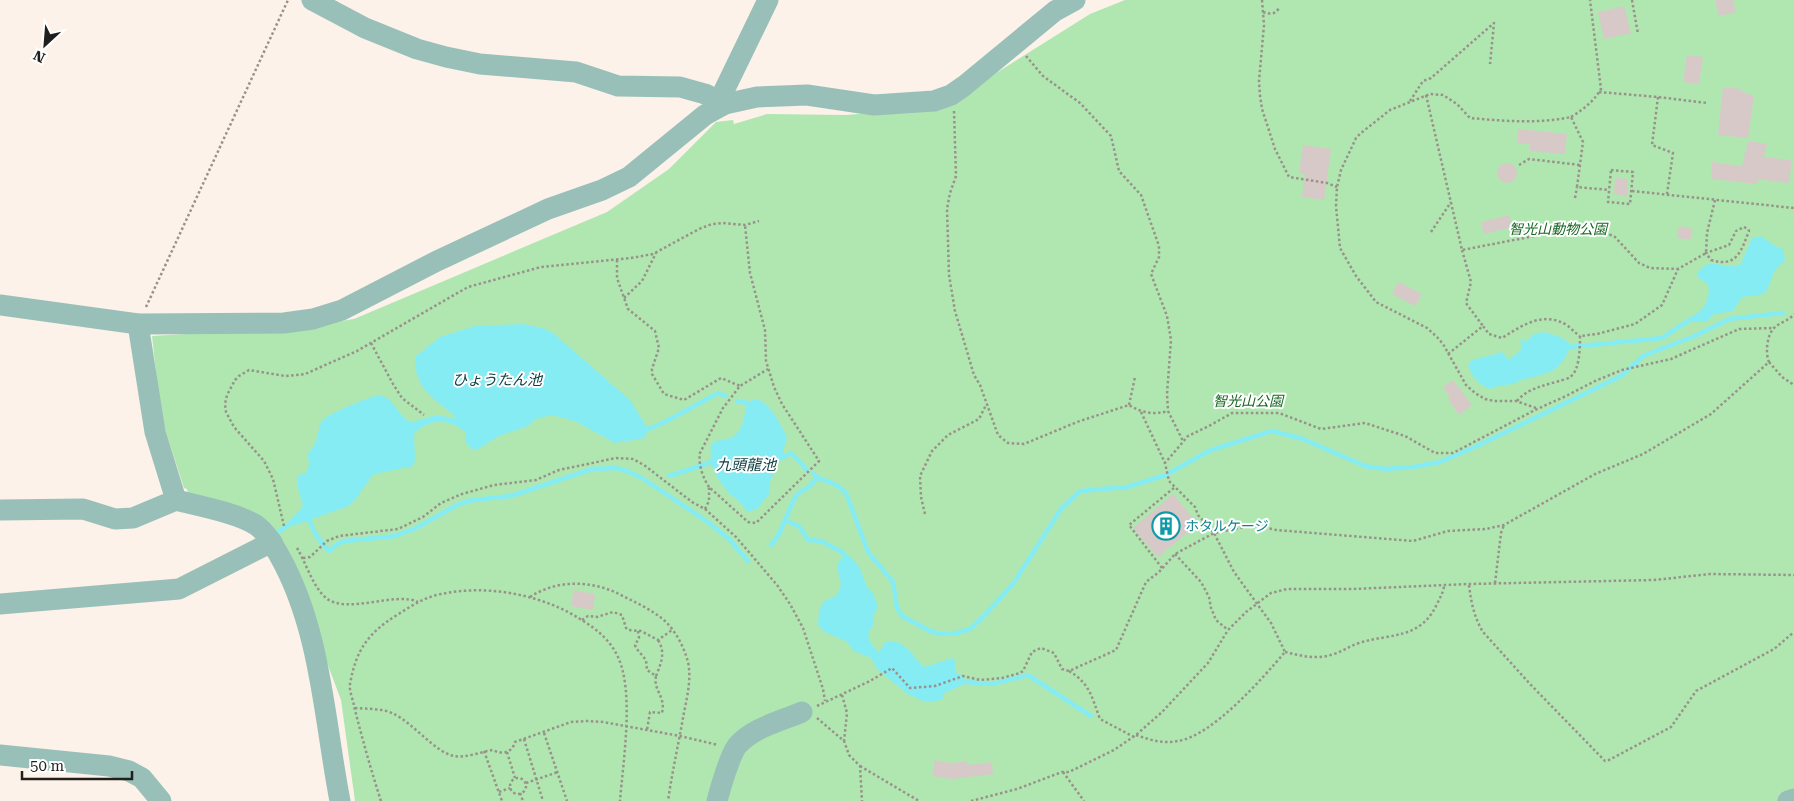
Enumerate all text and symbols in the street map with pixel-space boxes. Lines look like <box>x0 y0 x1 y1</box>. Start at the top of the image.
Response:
north arrow <box>20 20 70 70</box>
text: N <box>31 47 48 66</box>
park label: 智光山動物公園 <box>1509 221 1609 237</box>
water label: ひょうたん池 <box>452 371 544 389</box>
park label: 智光山公園 <box>1213 393 1285 409</box>
water label: 九頭龍池 <box>716 456 778 474</box>
building icon: ホタルケージ <box>1151 511 1181 541</box>
place label: ホタルケージ <box>1185 518 1269 534</box>
scale bar <box>22 748 132 780</box>
text: 50 m <box>30 757 65 775</box>

